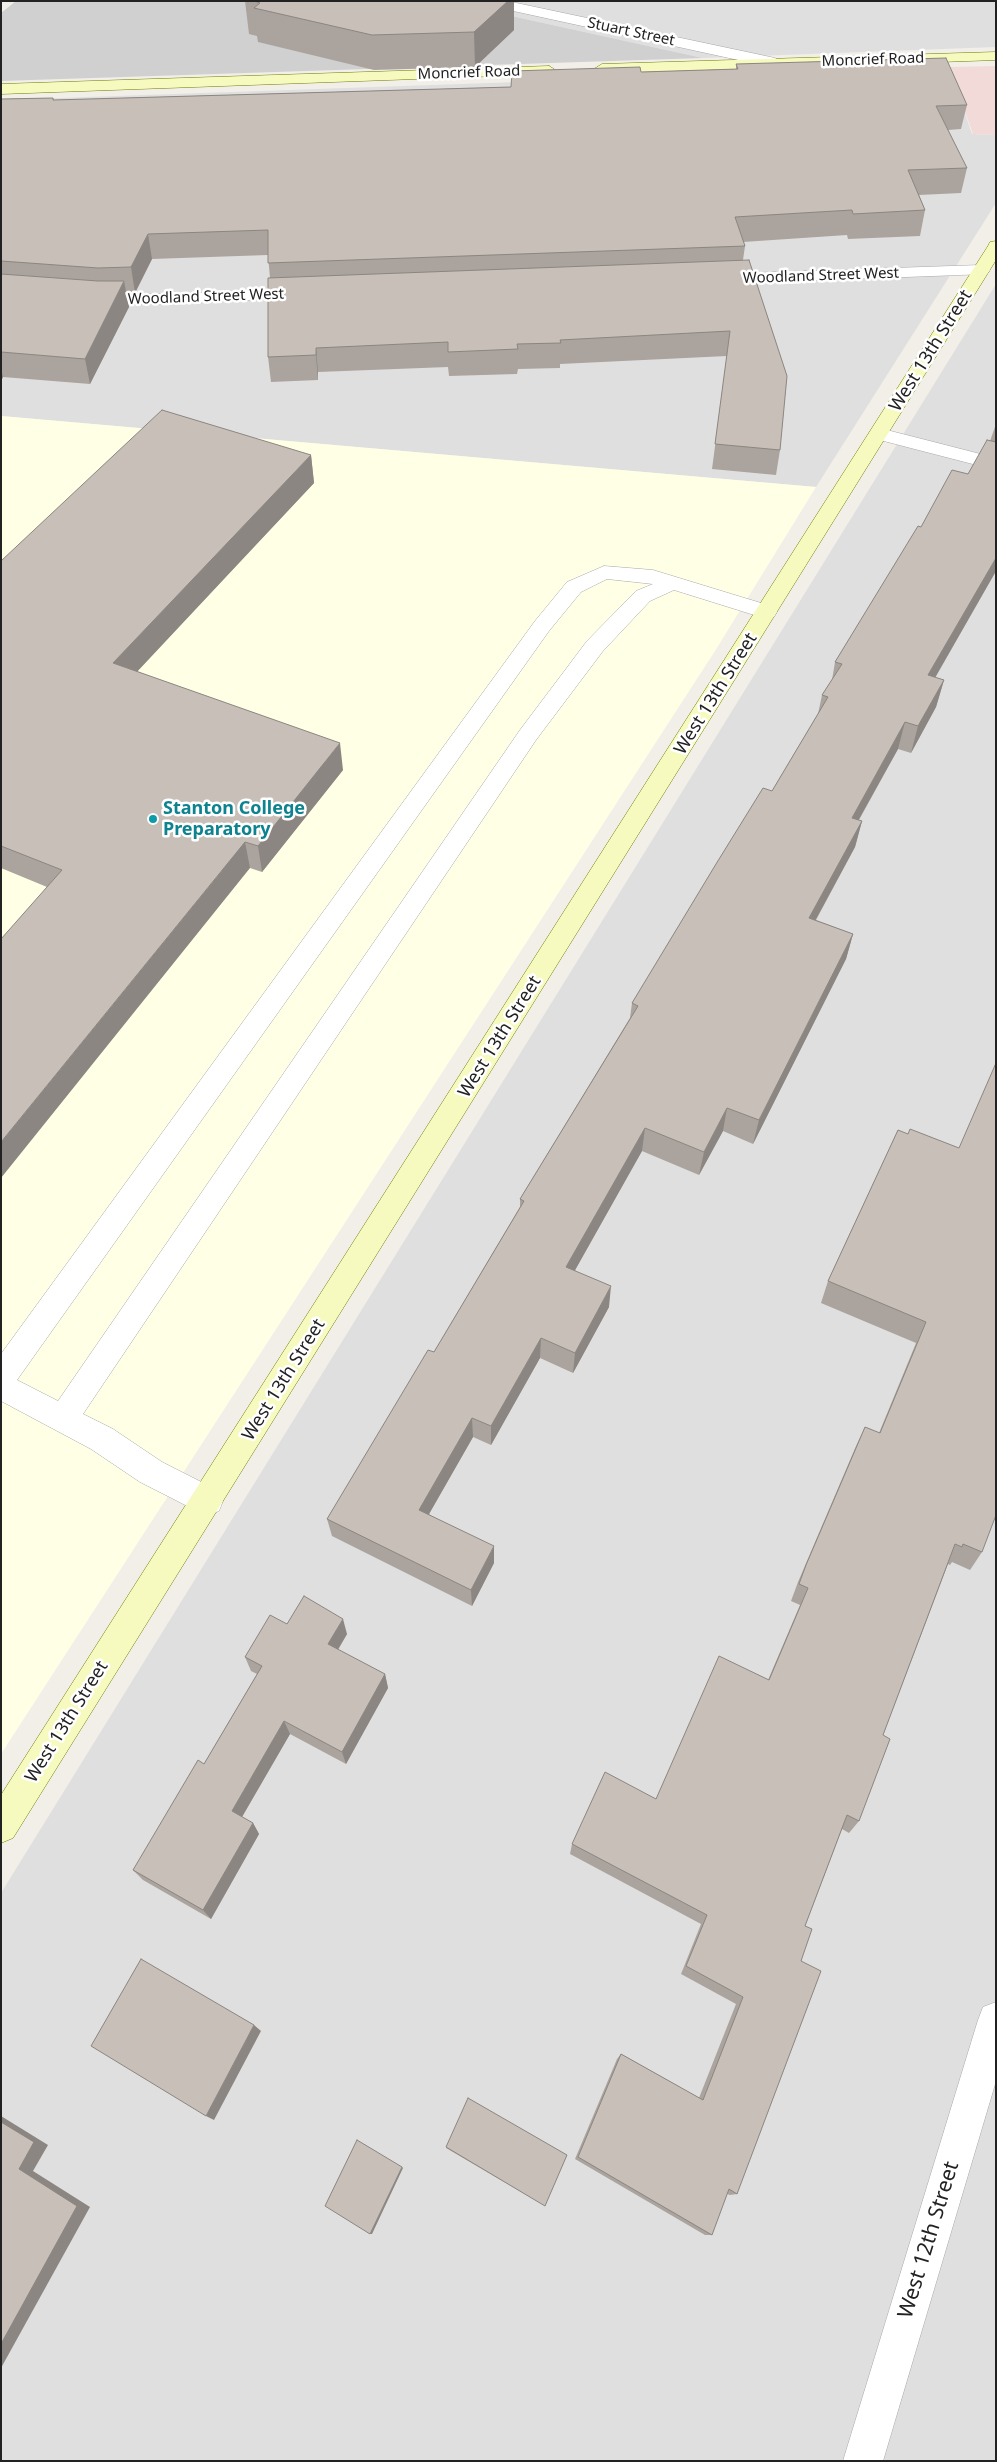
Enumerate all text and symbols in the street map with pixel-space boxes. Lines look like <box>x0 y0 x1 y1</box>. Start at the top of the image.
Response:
street label: Stuart Street <box>586 14 676 50</box>
street label: Moncrief Road <box>821 49 925 71</box>
street label: Moncrief Road <box>417 62 521 84</box>
street label: Woodland Street West <box>743 264 899 288</box>
street label: Woodland Street West <box>128 285 284 309</box>
street label: West 13th Street <box>885 286 977 416</box>
street label: West 13th Street <box>670 629 762 759</box>
place label: Stanton College Preparatory <box>163 798 305 841</box>
marker: Stanton College Preparatory <box>147 813 159 825</box>
street label: West 13th Street <box>454 972 546 1102</box>
street label: West 13th Street <box>238 1315 330 1445</box>
street label: West 13th Street <box>21 1657 113 1787</box>
street label: West 12th Street <box>893 2159 965 2321</box>

